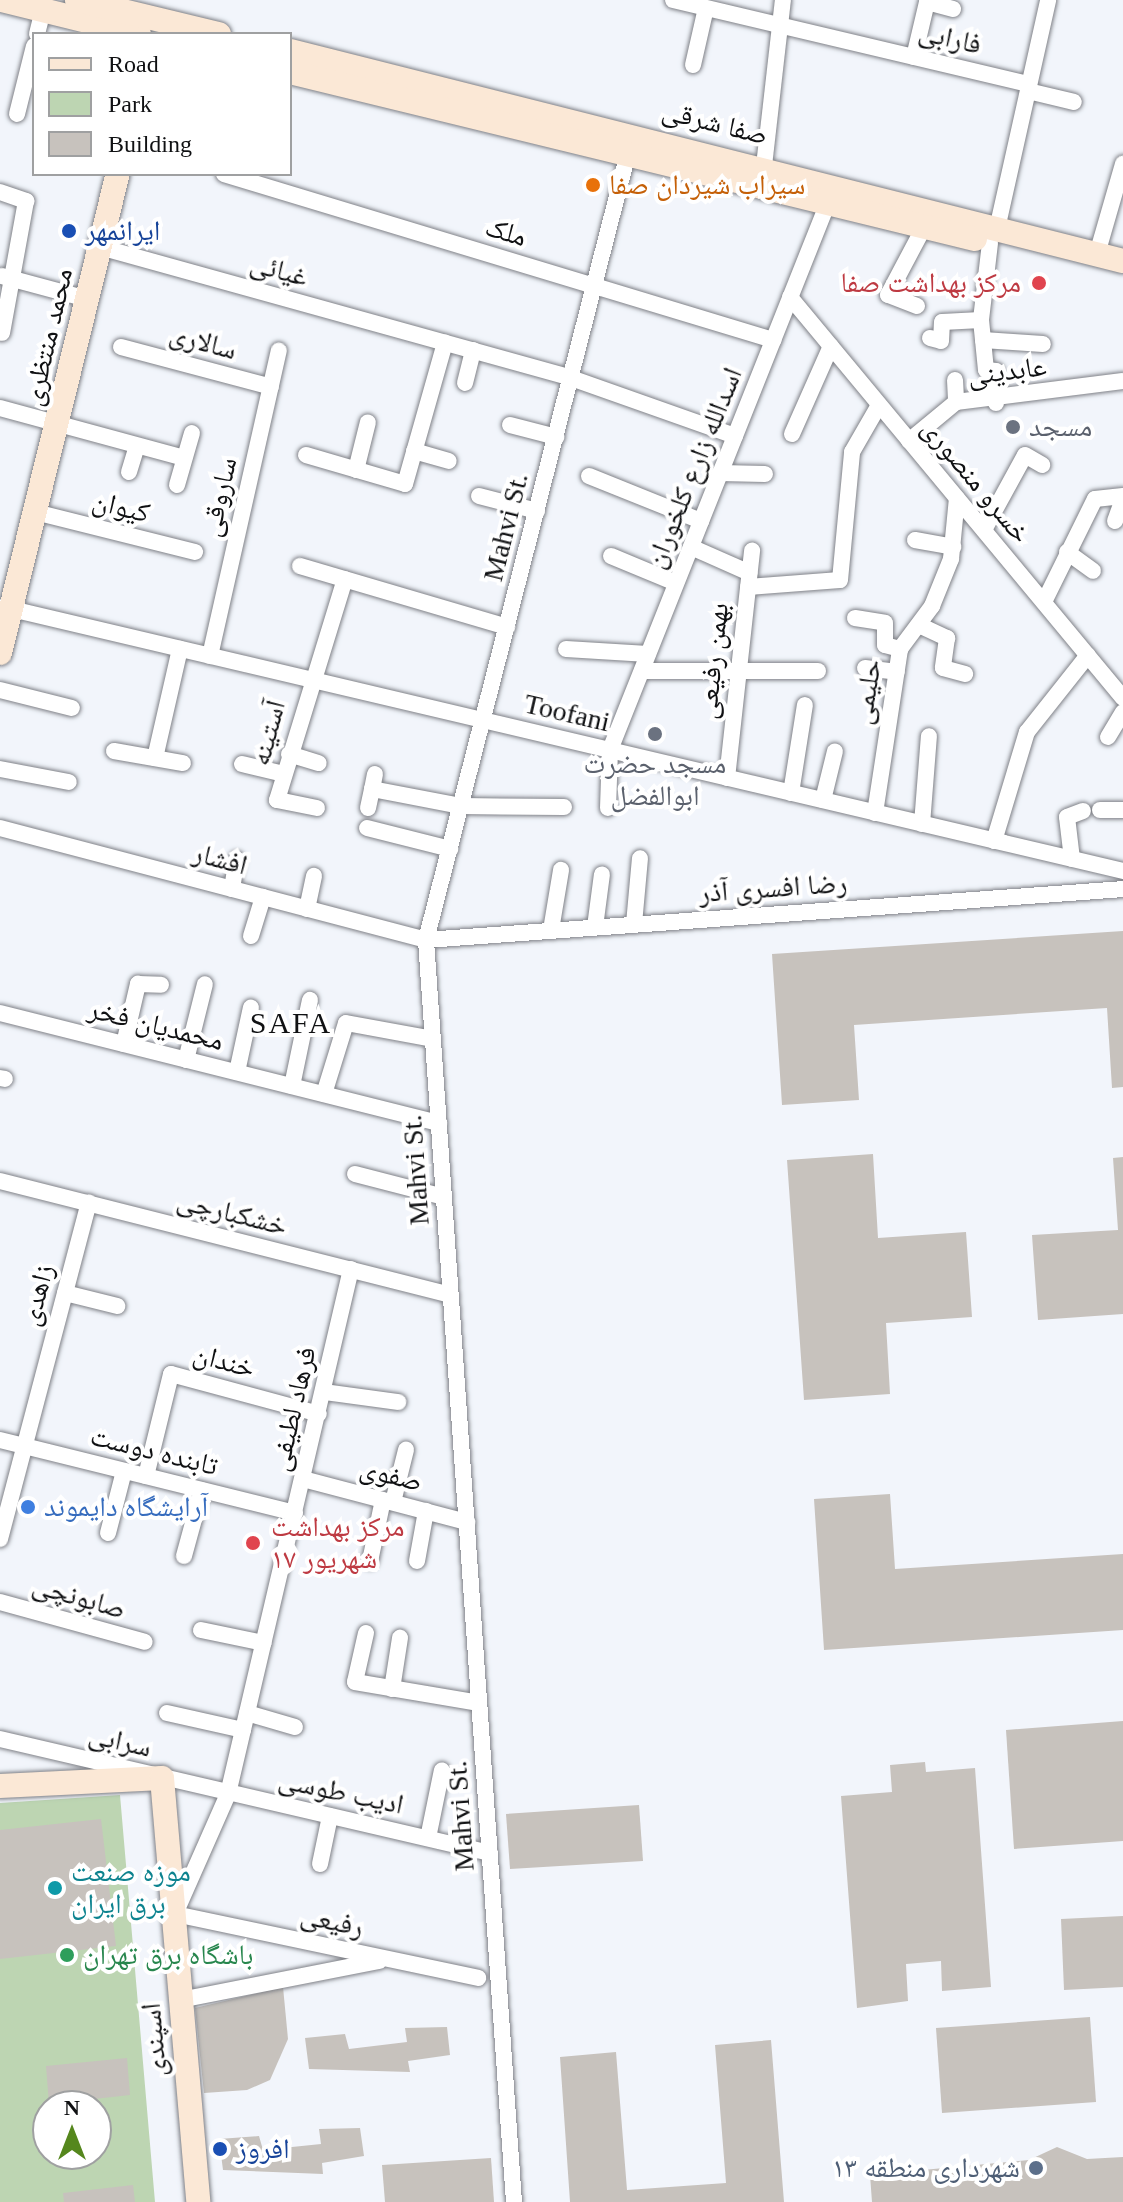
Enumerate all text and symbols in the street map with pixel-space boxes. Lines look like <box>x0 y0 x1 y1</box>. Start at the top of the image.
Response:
street label: فارابی <box>915 15 985 61</box>
legend <box>32 32 292 176</box>
text: Road <box>108 51 159 77</box>
text: Park <box>108 91 152 117</box>
street label: صفا شرقی <box>659 94 771 152</box>
text: Building <box>108 131 192 157</box>
place label: سیراب شیردان صفا <box>609 168 806 202</box>
marker: سیراب شیردان صفا <box>584 176 602 194</box>
street label: ملک <box>481 210 531 254</box>
place label: ایرانمهر <box>85 214 160 248</box>
marker: ایرانمهر <box>60 222 78 240</box>
street label: غیائی <box>247 246 311 294</box>
street label: محمد منتظری <box>16 265 80 409</box>
place label: مرکز بهداشت صفا <box>840 266 1021 300</box>
marker: مرکز بهداشت صفا <box>1028 272 1050 294</box>
street label: سالاری <box>166 317 240 367</box>
street label: عابدینی <box>966 349 1048 393</box>
street label: اسدالله زارع کلخوران <box>638 363 750 573</box>
place label: مسجد <box>1029 410 1092 444</box>
street label: خسرو منصوری <box>914 412 1038 550</box>
marker: مسجد <box>1004 418 1022 436</box>
street label: ساروقی <box>194 454 244 540</box>
street label: Mahvi St. <box>476 469 536 585</box>
street label: کیوان <box>89 484 153 530</box>
street label: بهمن رفیعی <box>690 601 736 721</box>
street label: حلیمی <box>845 657 889 727</box>
street label: Toofani <box>521 687 613 739</box>
street label: آستینه <box>243 697 293 769</box>
marker: مسجد حضرت ابوالفضل <box>646 725 664 743</box>
place label: مسجد حضرت ابوالفضل <box>584 747 726 813</box>
street label: افشار <box>189 836 251 882</box>
street label: رضا افسری آذر <box>698 866 848 910</box>
street label: محمدیان فخر <box>85 992 227 1058</box>
district label: SAFA <box>250 1005 332 1041</box>
street label: Mahvi St. <box>395 1114 437 1226</box>
street label: خشکبارچی <box>173 1183 291 1243</box>
street label: زاهدی <box>13 1261 61 1329</box>
street label: خندان <box>190 1337 258 1385</box>
street label: فرهاد لطیفی <box>262 1344 324 1474</box>
street label: تابنده دوست <box>87 1419 221 1483</box>
street label: صفوی <box>356 1451 426 1499</box>
place label: آرایشگاه دایموند <box>44 1490 208 1524</box>
marker: آرایشگاه دایموند <box>19 1498 37 1516</box>
place label: مرکز بهداشت ۱۷ شهریور <box>271 1510 405 1576</box>
marker: مرکز بهداشت ۱۷ شهریور <box>242 1532 264 1554</box>
street label: صابونچی <box>28 1568 130 1626</box>
street label: سرابی <box>85 1718 155 1764</box>
street label: Mahvi St. <box>440 1760 482 1872</box>
street label: ادیب طوسی <box>275 1762 407 1822</box>
place label: موزه صنعت برق ایران <box>71 1855 191 1921</box>
marker: موزه صنعت برق ایران <box>46 1879 64 1897</box>
street label: رفیعی <box>297 1898 367 1944</box>
place label: باشگاه برق تهران <box>83 1938 253 1972</box>
marker: باشگاه برق تهران <box>58 1946 76 1964</box>
street label: اسپندی <box>134 2002 174 2078</box>
north arrow <box>32 2090 112 2170</box>
text: N <box>64 2095 80 2120</box>
place label: افروز <box>236 2132 290 2166</box>
marker: افروز <box>211 2140 229 2158</box>
place label: شهرداری منطقه ۱۳ <box>832 2151 1020 2185</box>
marker: شهرداری منطقه ۱۳ <box>1027 2159 1045 2177</box>

